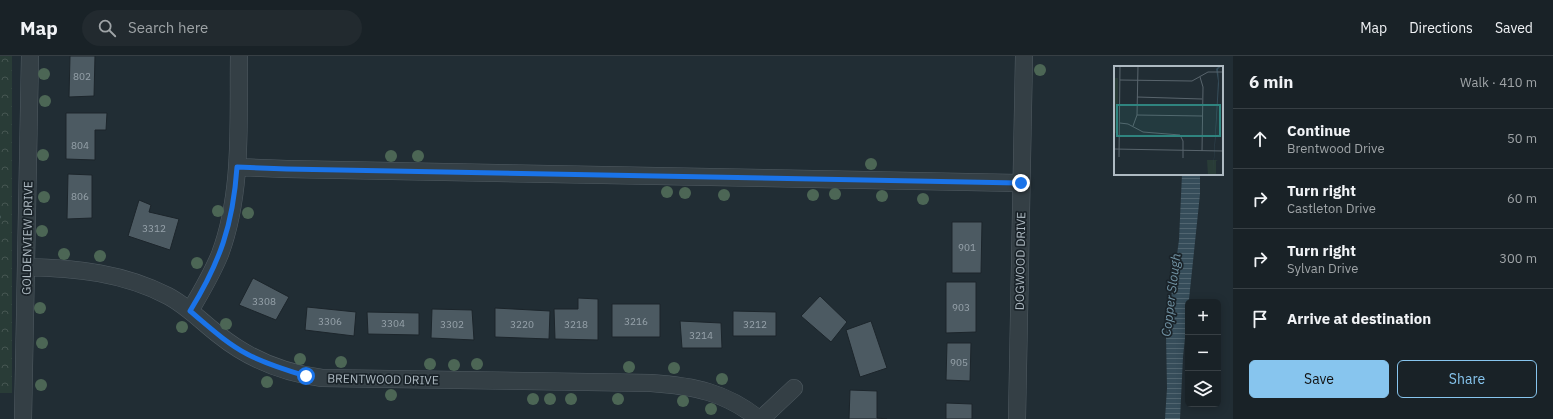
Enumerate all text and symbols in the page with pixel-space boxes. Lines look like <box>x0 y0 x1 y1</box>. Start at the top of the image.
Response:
search box <box>82 10 362 46</box>
text: Map <box>20 16 58 40</box>
icon: search <box>96 17 118 39</box>
text: Search here <box>128 18 208 37</box>
text: Map <box>1360 19 1387 37</box>
text: Directions <box>1409 19 1473 37</box>
text: Saved <box>1495 19 1533 37</box>
inset map <box>1114 66 1223 175</box>
house number: 802 <box>73 70 91 83</box>
text: 6 min <box>1249 71 1293 93</box>
text: Walk · 410 m <box>1460 74 1537 91</box>
text: Continue <box>1287 121 1351 140</box>
icon: ahead <box>1249 128 1271 150</box>
text: 50 m <box>1507 130 1537 147</box>
house number: 804 <box>71 139 89 152</box>
text: Brentwood Drive <box>1287 140 1385 157</box>
route end <box>1012 174 1030 192</box>
street label: GOLDENVIEW DRIVE <box>19 181 35 295</box>
text: Turn right <box>1287 181 1356 200</box>
icon: right <box>1249 188 1271 210</box>
house number: 806 <box>71 190 89 203</box>
text: 60 m <box>1507 190 1537 207</box>
text: Castleton Drive <box>1287 200 1376 217</box>
street label: DOGWOOD DRIVE <box>1012 212 1028 310</box>
house number: 3312 <box>142 222 166 235</box>
house number: 901 <box>958 241 976 254</box>
text: Turn right <box>1287 241 1356 260</box>
icon: right <box>1249 248 1271 270</box>
text: 300 m <box>1499 250 1537 267</box>
water label: Copper Slough <box>1157 252 1185 338</box>
text: Sylvan Drive <box>1287 260 1358 277</box>
house number: 3308 <box>252 295 276 308</box>
map controls <box>1185 299 1221 407</box>
button: + <box>1185 299 1221 335</box>
house number: 903 <box>952 301 970 314</box>
icon: arrive <box>1249 308 1271 330</box>
text: Arrive at destination <box>1287 309 1431 328</box>
house number: 3306 <box>318 315 342 328</box>
house number: 3216 <box>624 315 648 328</box>
house number: 3304 <box>381 317 405 330</box>
house number: 3302 <box>440 318 464 331</box>
house number: 3220 <box>510 318 534 331</box>
house number: 3218 <box>564 318 588 331</box>
house number: 3212 <box>743 318 767 331</box>
house number: 3214 <box>689 329 713 342</box>
button: − <box>1185 335 1221 371</box>
house number: 905 <box>950 356 968 369</box>
button: Save <box>1249 360 1389 398</box>
button: Share <box>1397 360 1537 398</box>
route start <box>297 367 315 385</box>
street label: BRENTWOOD DRIVE <box>327 371 439 387</box>
button: layers <box>1185 371 1221 407</box>

